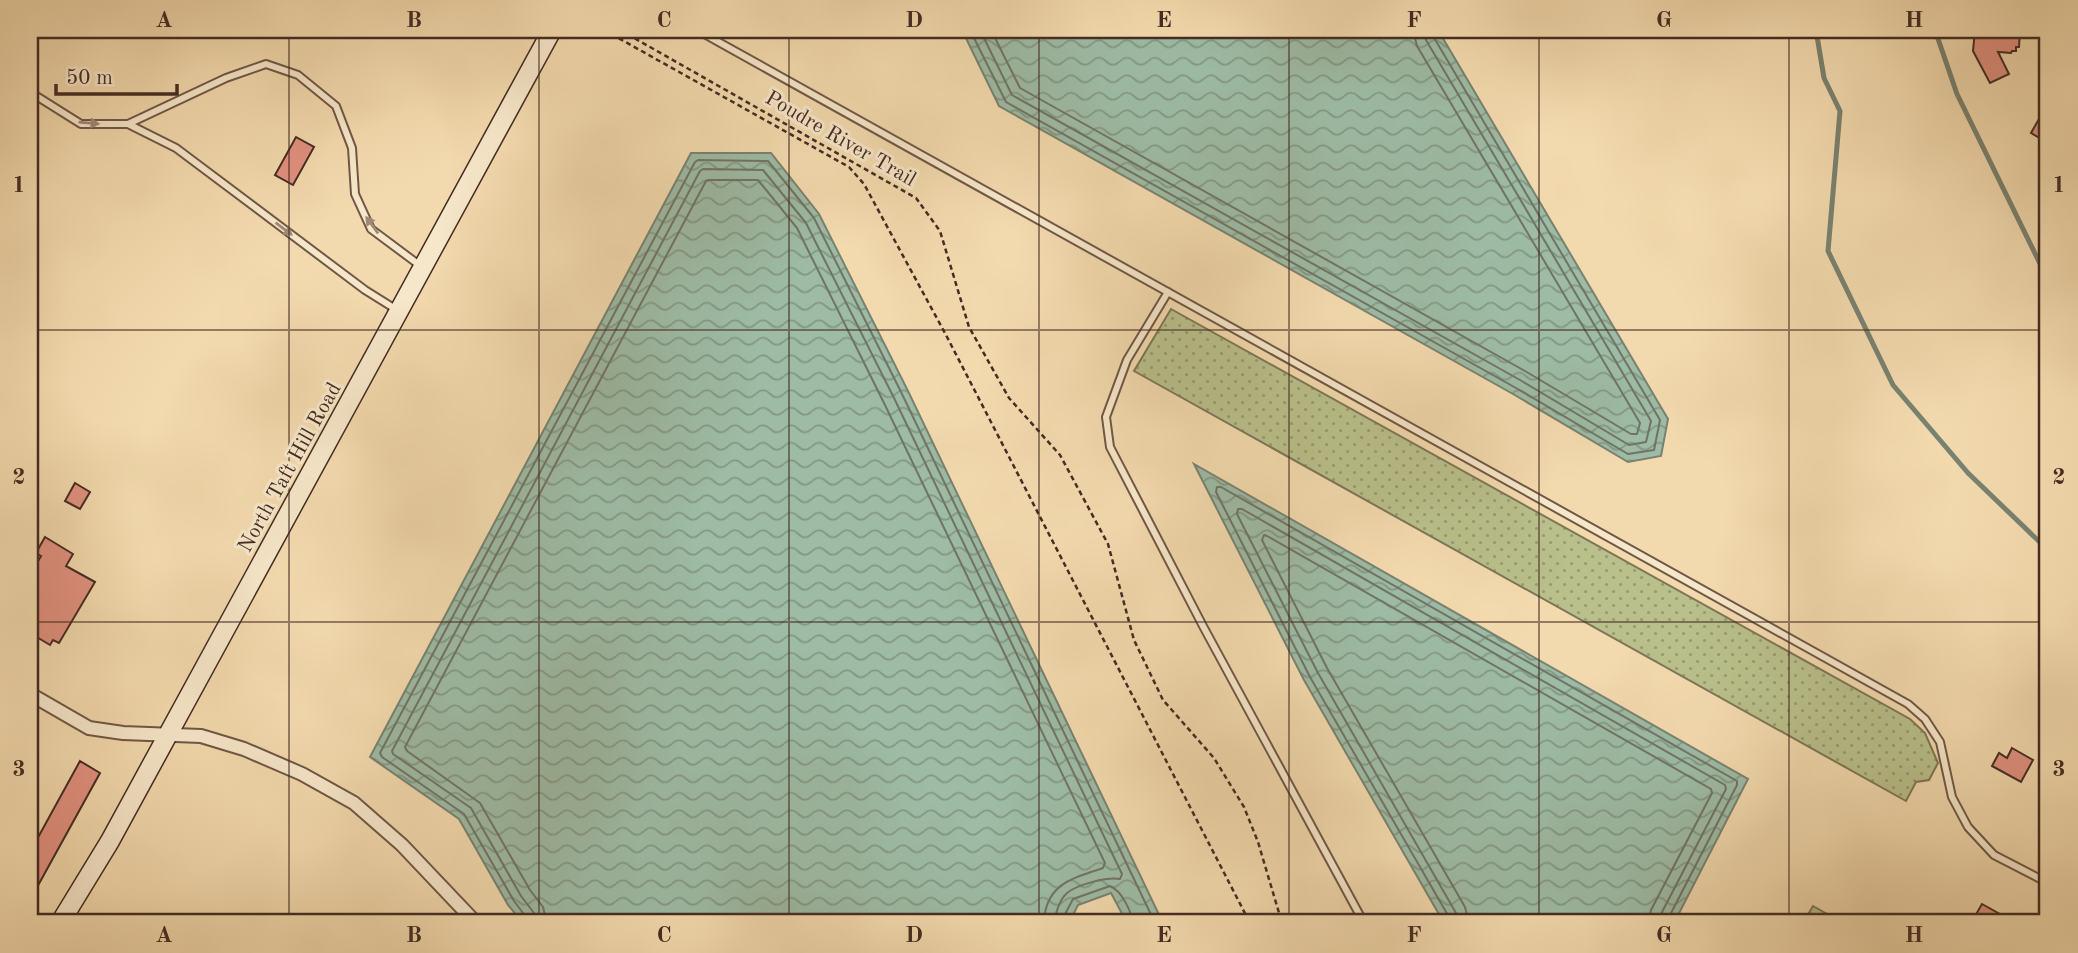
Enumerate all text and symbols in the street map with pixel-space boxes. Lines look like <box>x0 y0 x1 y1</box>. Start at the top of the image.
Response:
text: A <box>155 9 173 32</box>
text: B <box>406 9 422 32</box>
text: C <box>656 9 672 32</box>
text: D <box>905 9 923 32</box>
text: E <box>1156 9 1172 32</box>
text: F <box>1406 9 1422 32</box>
text: G <box>1656 9 1672 32</box>
text: H <box>1905 9 1923 32</box>
scale bar <box>56 52 177 96</box>
text: 50 m <box>66 68 113 89</box>
street label: Poudre River Trail <box>761 88 919 191</box>
one-way arrow <box>78 118 100 129</box>
text: 1 <box>12 174 26 197</box>
text: 1 <box>2052 174 2066 197</box>
one-way arrow <box>365 215 379 234</box>
one-way arrow <box>275 222 293 236</box>
street label: North Taft Hill Road <box>235 379 346 556</box>
text: 2 <box>12 466 26 489</box>
text: 2 <box>2052 466 2066 489</box>
text: 3 <box>12 758 26 781</box>
text: 3 <box>2052 758 2066 781</box>
text: A <box>155 924 173 947</box>
text: B <box>406 924 422 947</box>
text: C <box>656 924 672 947</box>
text: D <box>905 924 923 947</box>
text: E <box>1156 924 1172 947</box>
text: F <box>1406 924 1422 947</box>
text: G <box>1656 924 1672 947</box>
text: H <box>1905 924 1923 947</box>

